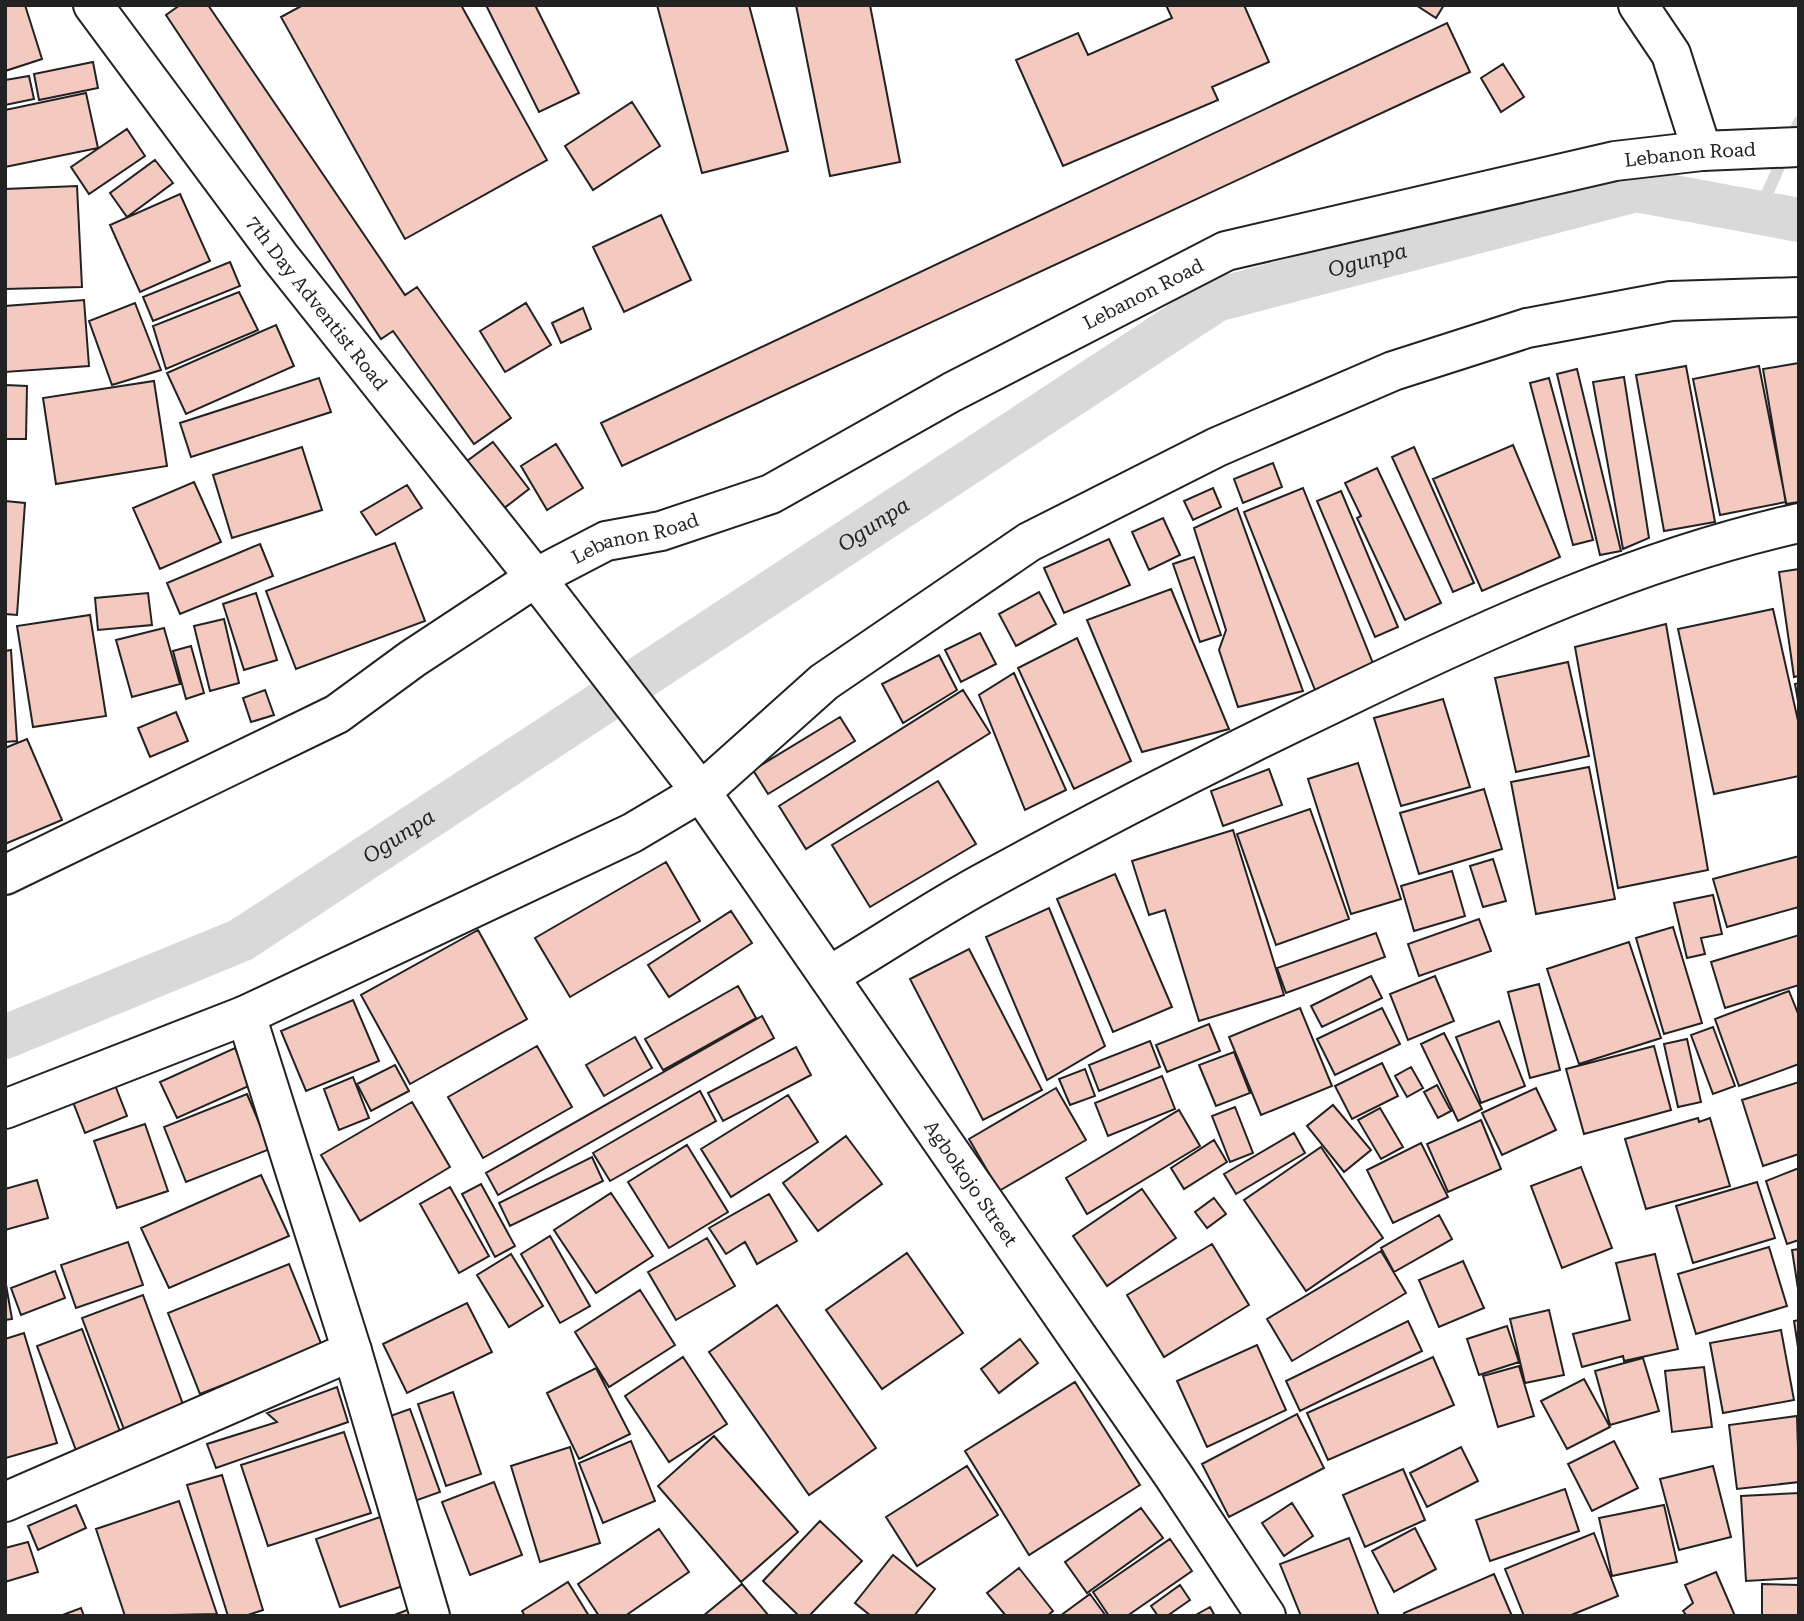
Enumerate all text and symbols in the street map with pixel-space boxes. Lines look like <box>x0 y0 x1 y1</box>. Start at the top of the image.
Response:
street label: Lebanon Road <box>1623 137 1756 171</box>
street label: 7th Day Adventist Road <box>242 211 393 395</box>
water label: Ogunpa <box>1325 239 1409 282</box>
street label: Lebanon Road <box>1079 253 1207 334</box>
water label: Ogunpa <box>833 493 914 557</box>
street label: Lebanon Road <box>567 508 702 568</box>
water label: Ogunpa <box>359 804 439 868</box>
street label: Agbokojo Street <box>920 1116 1023 1251</box>

